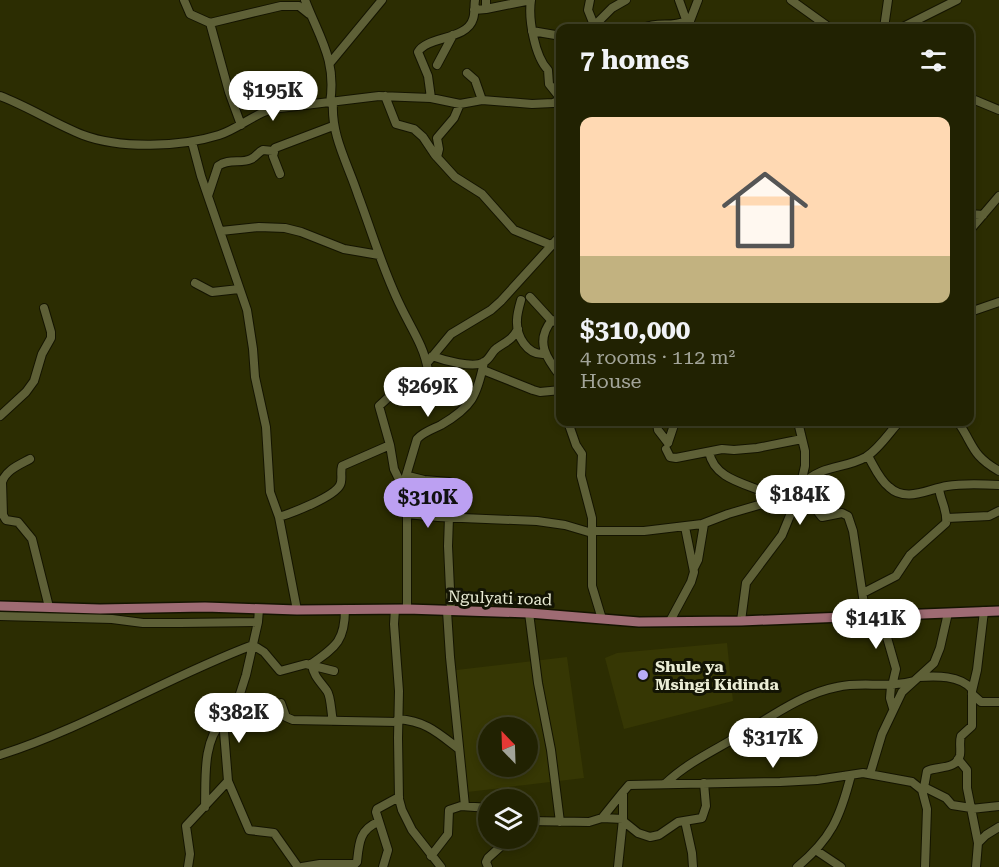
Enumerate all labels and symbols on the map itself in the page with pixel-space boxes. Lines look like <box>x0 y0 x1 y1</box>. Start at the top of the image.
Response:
pin: $195K <box>231 71 315 122</box>
pin: $269K <box>386 367 470 418</box>
pin: $184K <box>758 475 842 526</box>
pin: $310K <box>386 478 470 529</box>
street label: Ngulyati road <box>448 587 552 609</box>
pin: $141K <box>834 599 918 650</box>
place label: Shule ya Msingi Kidinda <box>655 657 779 694</box>
marker: Shule ya Msingi Kidinda <box>636 668 650 682</box>
pin: $382K <box>197 693 281 744</box>
north arrow <box>478 717 538 777</box>
pin: $317K <box>731 718 815 769</box>

